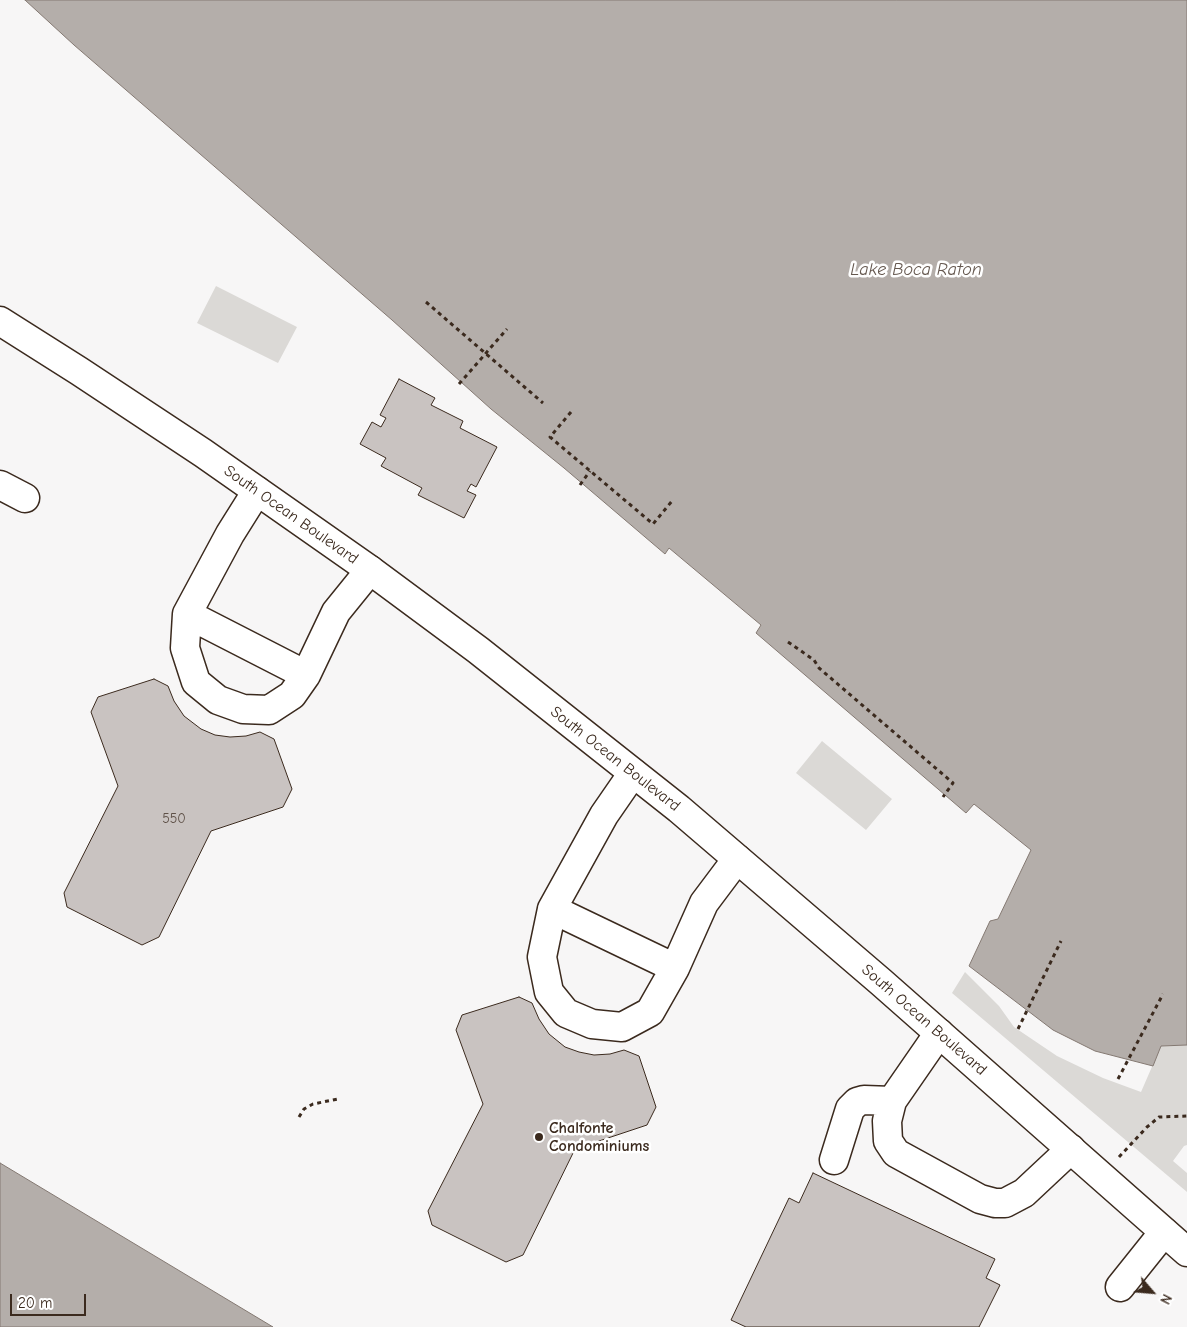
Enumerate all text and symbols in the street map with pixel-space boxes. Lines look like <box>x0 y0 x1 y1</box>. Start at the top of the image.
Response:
water label: Lake Boca Raton <box>850 259 982 281</box>
street label: South Ocean Boulevard <box>220 461 362 569</box>
street label: South Ocean Boulevard <box>546 702 684 816</box>
house number: 550 <box>162 811 186 827</box>
street label: South Ocean Boulevard <box>858 960 990 1080</box>
place label: Chalfonte Condominiums <box>549 1118 649 1156</box>
marker: Chalfonte Condominiums <box>533 1131 545 1143</box>
north arrow <box>1127 1267 1177 1317</box>
scale bar <box>12 1284 89 1316</box>
text: N <box>1156 1291 1175 1307</box>
text: 20 m <box>18 1294 52 1312</box>

